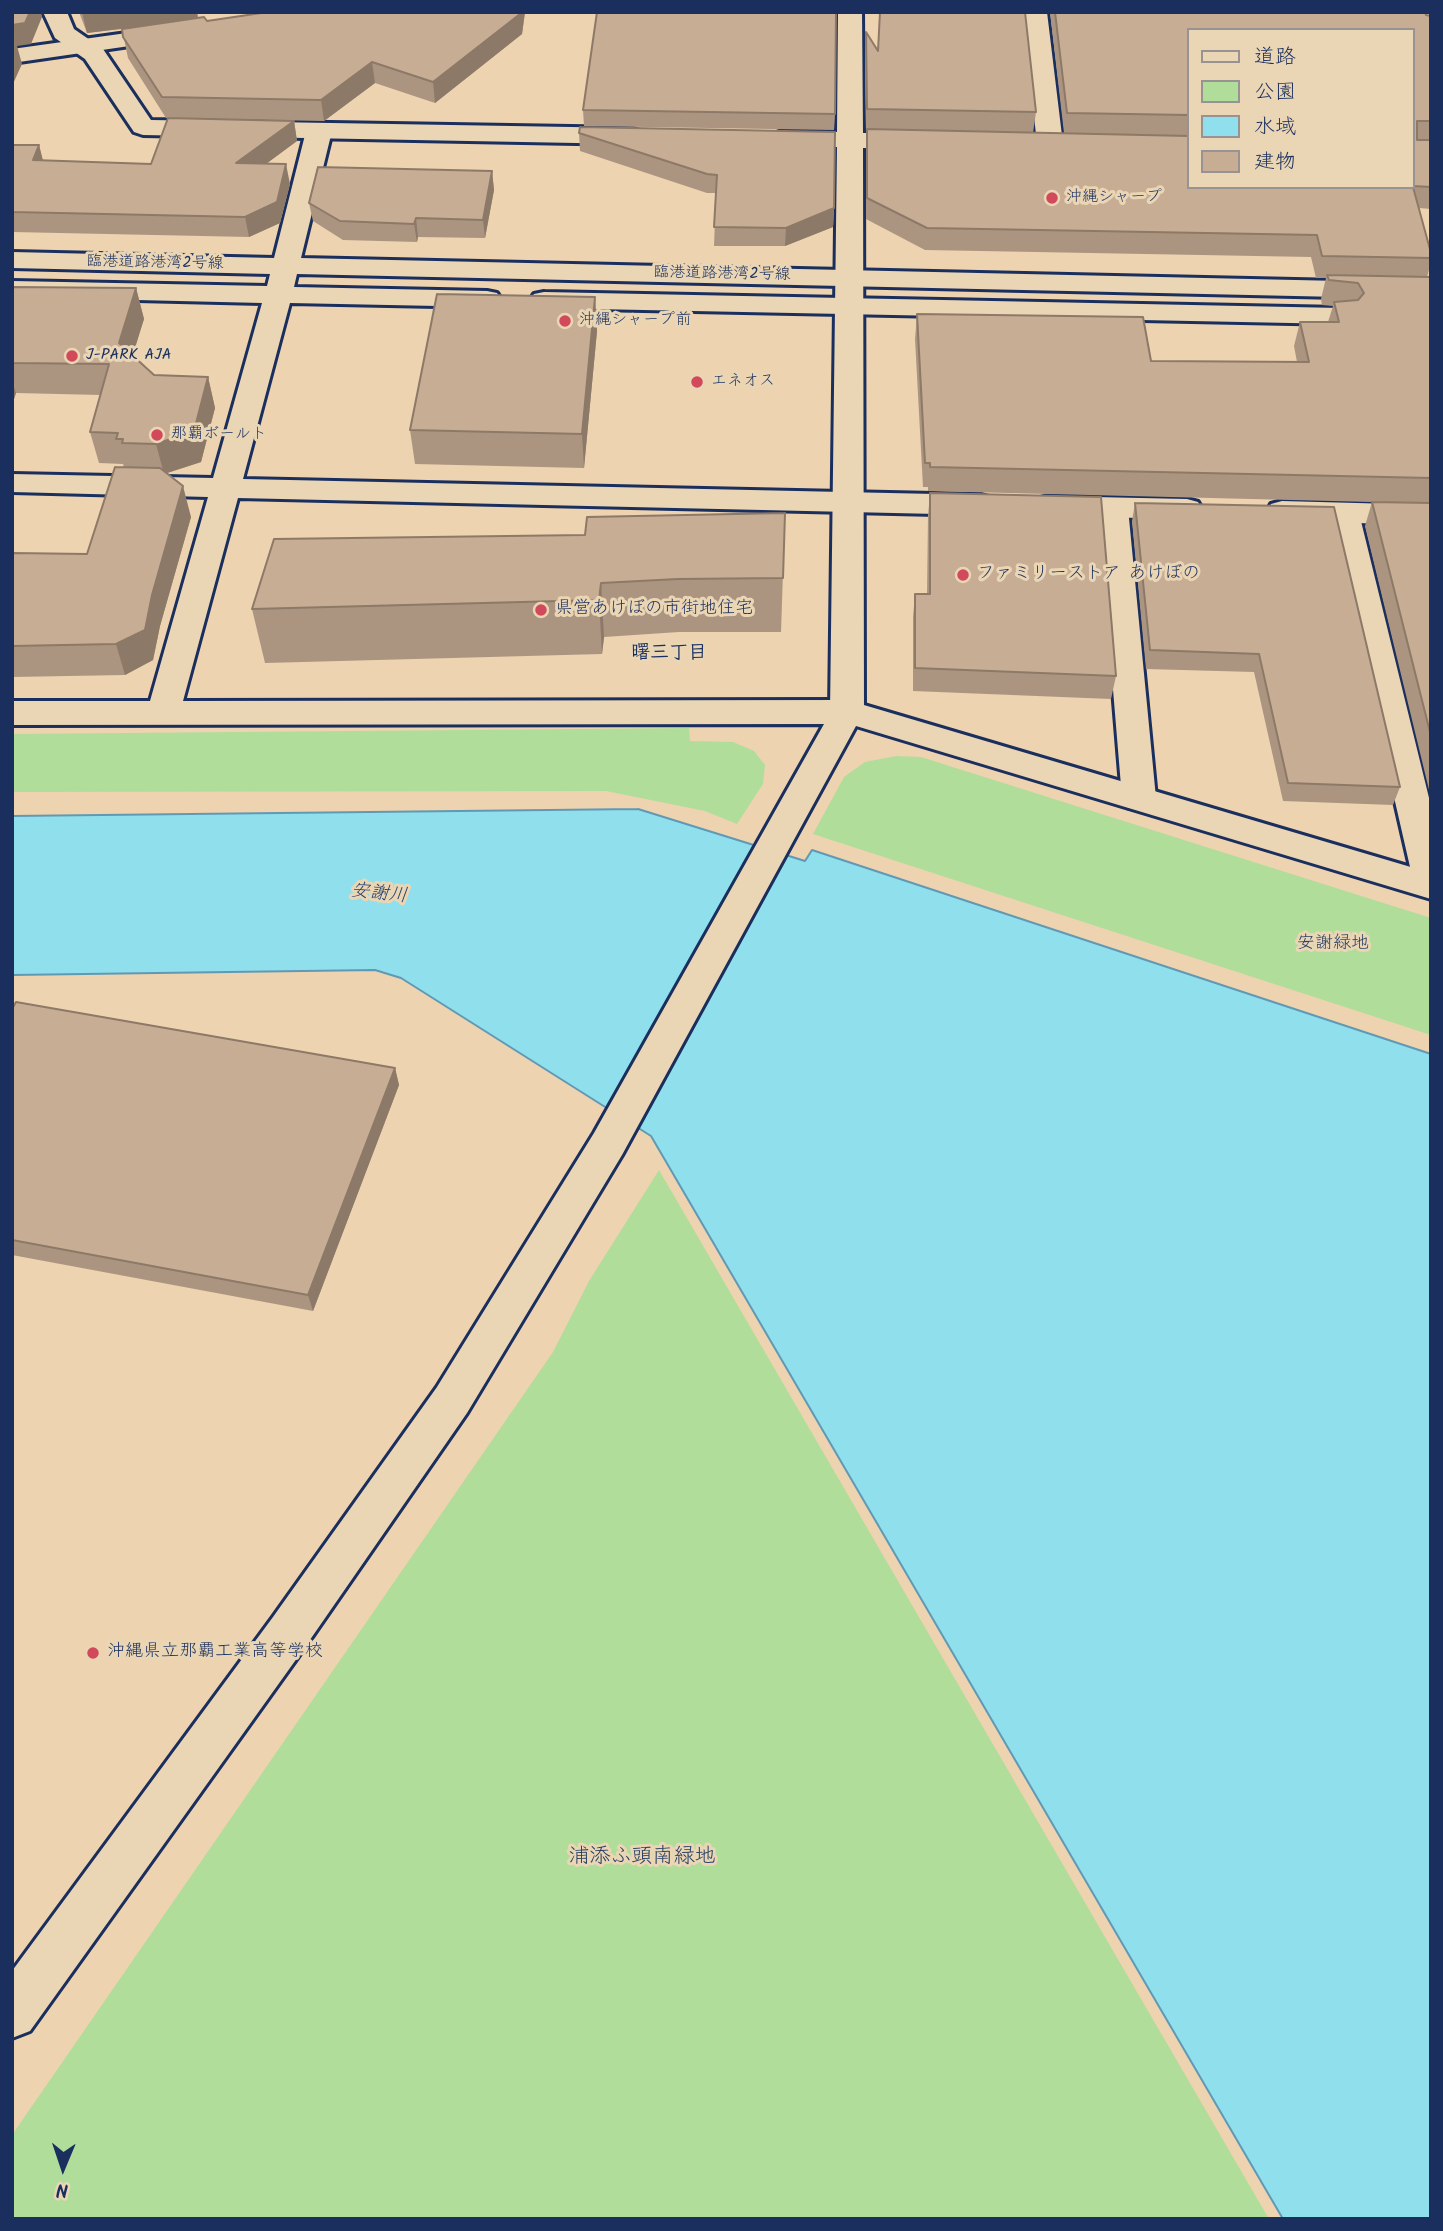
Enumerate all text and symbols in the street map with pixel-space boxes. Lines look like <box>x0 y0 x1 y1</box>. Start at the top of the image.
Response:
legend <box>1188 28 1415 189</box>
text: 道路 <box>1254 41 1296 74</box>
text: 公園 <box>1254 76 1296 109</box>
text: 水域 <box>1254 111 1296 144</box>
text: 建物 <box>1254 146 1296 179</box>
place label: 沖縄シャープ <box>1066 188 1162 208</box>
marker: 沖縄シャープ <box>1044 190 1060 206</box>
street label: 臨港道路港湾2号線 <box>86 253 224 275</box>
street label: 臨港道路港湾2号線 <box>653 264 791 286</box>
place label: 沖縄シャープ前 <box>579 311 691 331</box>
marker: 沖縄シャープ前 <box>557 313 573 329</box>
place label: J-PARK AJA <box>86 346 171 366</box>
marker: J-PARK AJA <box>64 348 80 364</box>
place label: エネオス <box>711 372 775 392</box>
marker: エネオス <box>689 374 705 390</box>
place label: 那覇ボールト <box>171 425 267 445</box>
marker: 那覇ボールト <box>149 427 165 443</box>
place label: ファミリーストア あけぼの <box>977 564 1200 586</box>
marker: ファミリーストア あけぼの <box>955 567 971 583</box>
place label: 県営あけぼの市街地住宅 <box>555 599 753 621</box>
marker: 県営あけぼの市街地住宅 <box>533 602 549 618</box>
district label: 曙三丁目 <box>631 644 707 666</box>
water label: 安謝川 <box>349 881 409 909</box>
park label: 安謝緑地 <box>1297 934 1369 956</box>
place label: 沖縄県立那覇工業高等学校 <box>107 1642 323 1664</box>
marker: 沖縄県立那覇工業高等学校 <box>85 1645 101 1661</box>
park label: 浦添ふ頭南緑地 <box>569 1845 715 1871</box>
north arrow <box>28 2133 98 2203</box>
text: N <box>56 2174 69 2204</box>

